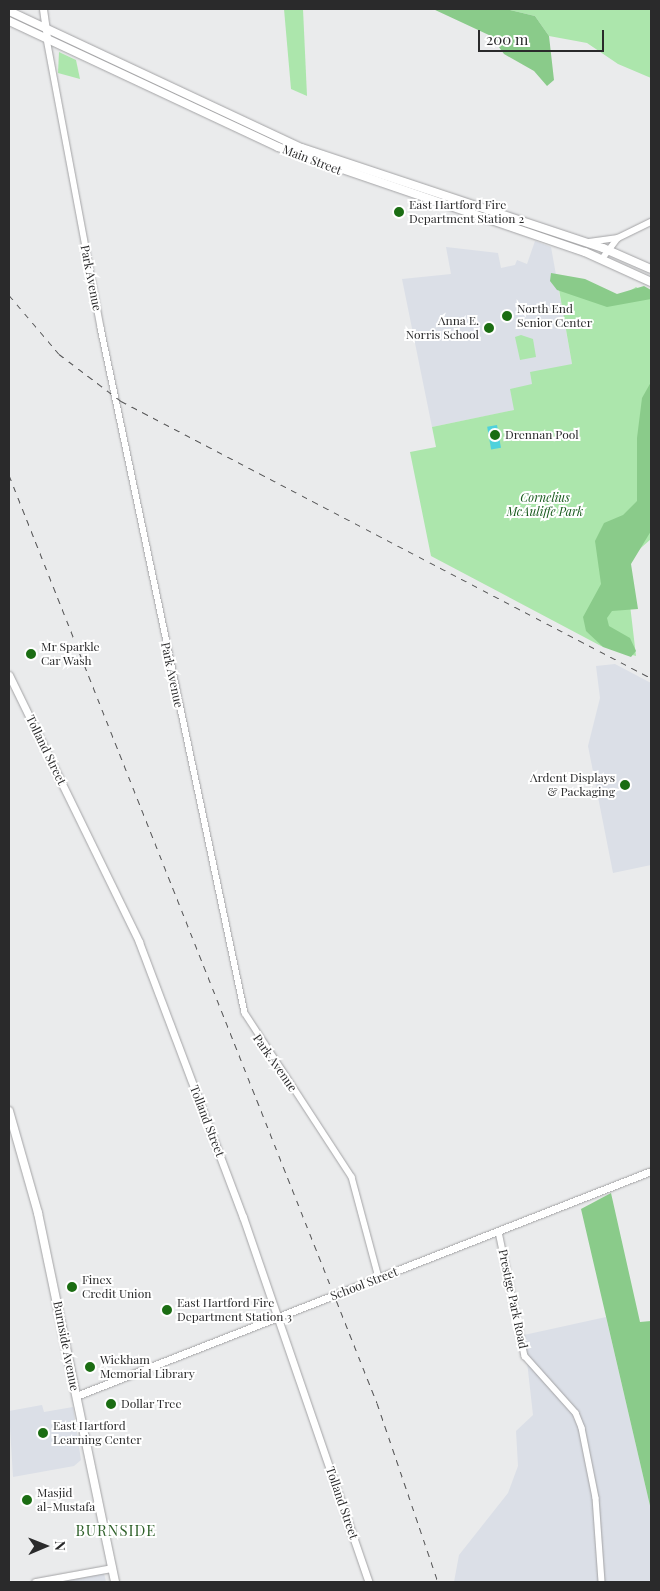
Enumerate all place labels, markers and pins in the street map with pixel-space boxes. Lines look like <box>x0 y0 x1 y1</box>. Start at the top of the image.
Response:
place label: East Hartford Fire Department Station 2 <box>409 198 524 226</box>
marker: East Hartford Fire Department Station 2 <box>393 206 405 218</box>
place label: North End Senior Center <box>517 302 592 330</box>
marker: North End Senior Center <box>501 310 513 322</box>
place label: Anna E. Norris School <box>406 314 479 342</box>
marker: Anna E. Norris School <box>483 322 495 334</box>
place label: Drennan Pool <box>505 428 579 442</box>
marker: Drennan Pool <box>489 429 501 441</box>
place label: Mr Sparkle Car Wash <box>41 640 100 668</box>
marker: Mr Sparkle Car Wash <box>25 648 37 660</box>
place label: Ardent Displays & Packaging <box>530 771 615 799</box>
marker: Ardent Displays & Packaging <box>619 779 631 791</box>
place label: Finex Credit Union <box>82 1273 152 1301</box>
marker: Finex Credit Union <box>66 1281 78 1293</box>
place label: East Hartford Fire Department Station 3 <box>177 1296 292 1324</box>
marker: East Hartford Fire Department Station 3 <box>161 1304 173 1316</box>
place label: Wickham Memorial Library <box>100 1353 195 1381</box>
marker: Wickham Memorial Library <box>84 1361 96 1373</box>
place label: Dollar Tree <box>121 1397 182 1411</box>
marker: Dollar Tree <box>105 1398 117 1410</box>
place label: East Hartford Learning Center <box>53 1419 142 1447</box>
marker: East Hartford Learning Center <box>37 1427 49 1439</box>
place label: Masjid al-Mustafa <box>37 1486 95 1514</box>
marker: Masjid al-Mustafa <box>21 1494 33 1506</box>

